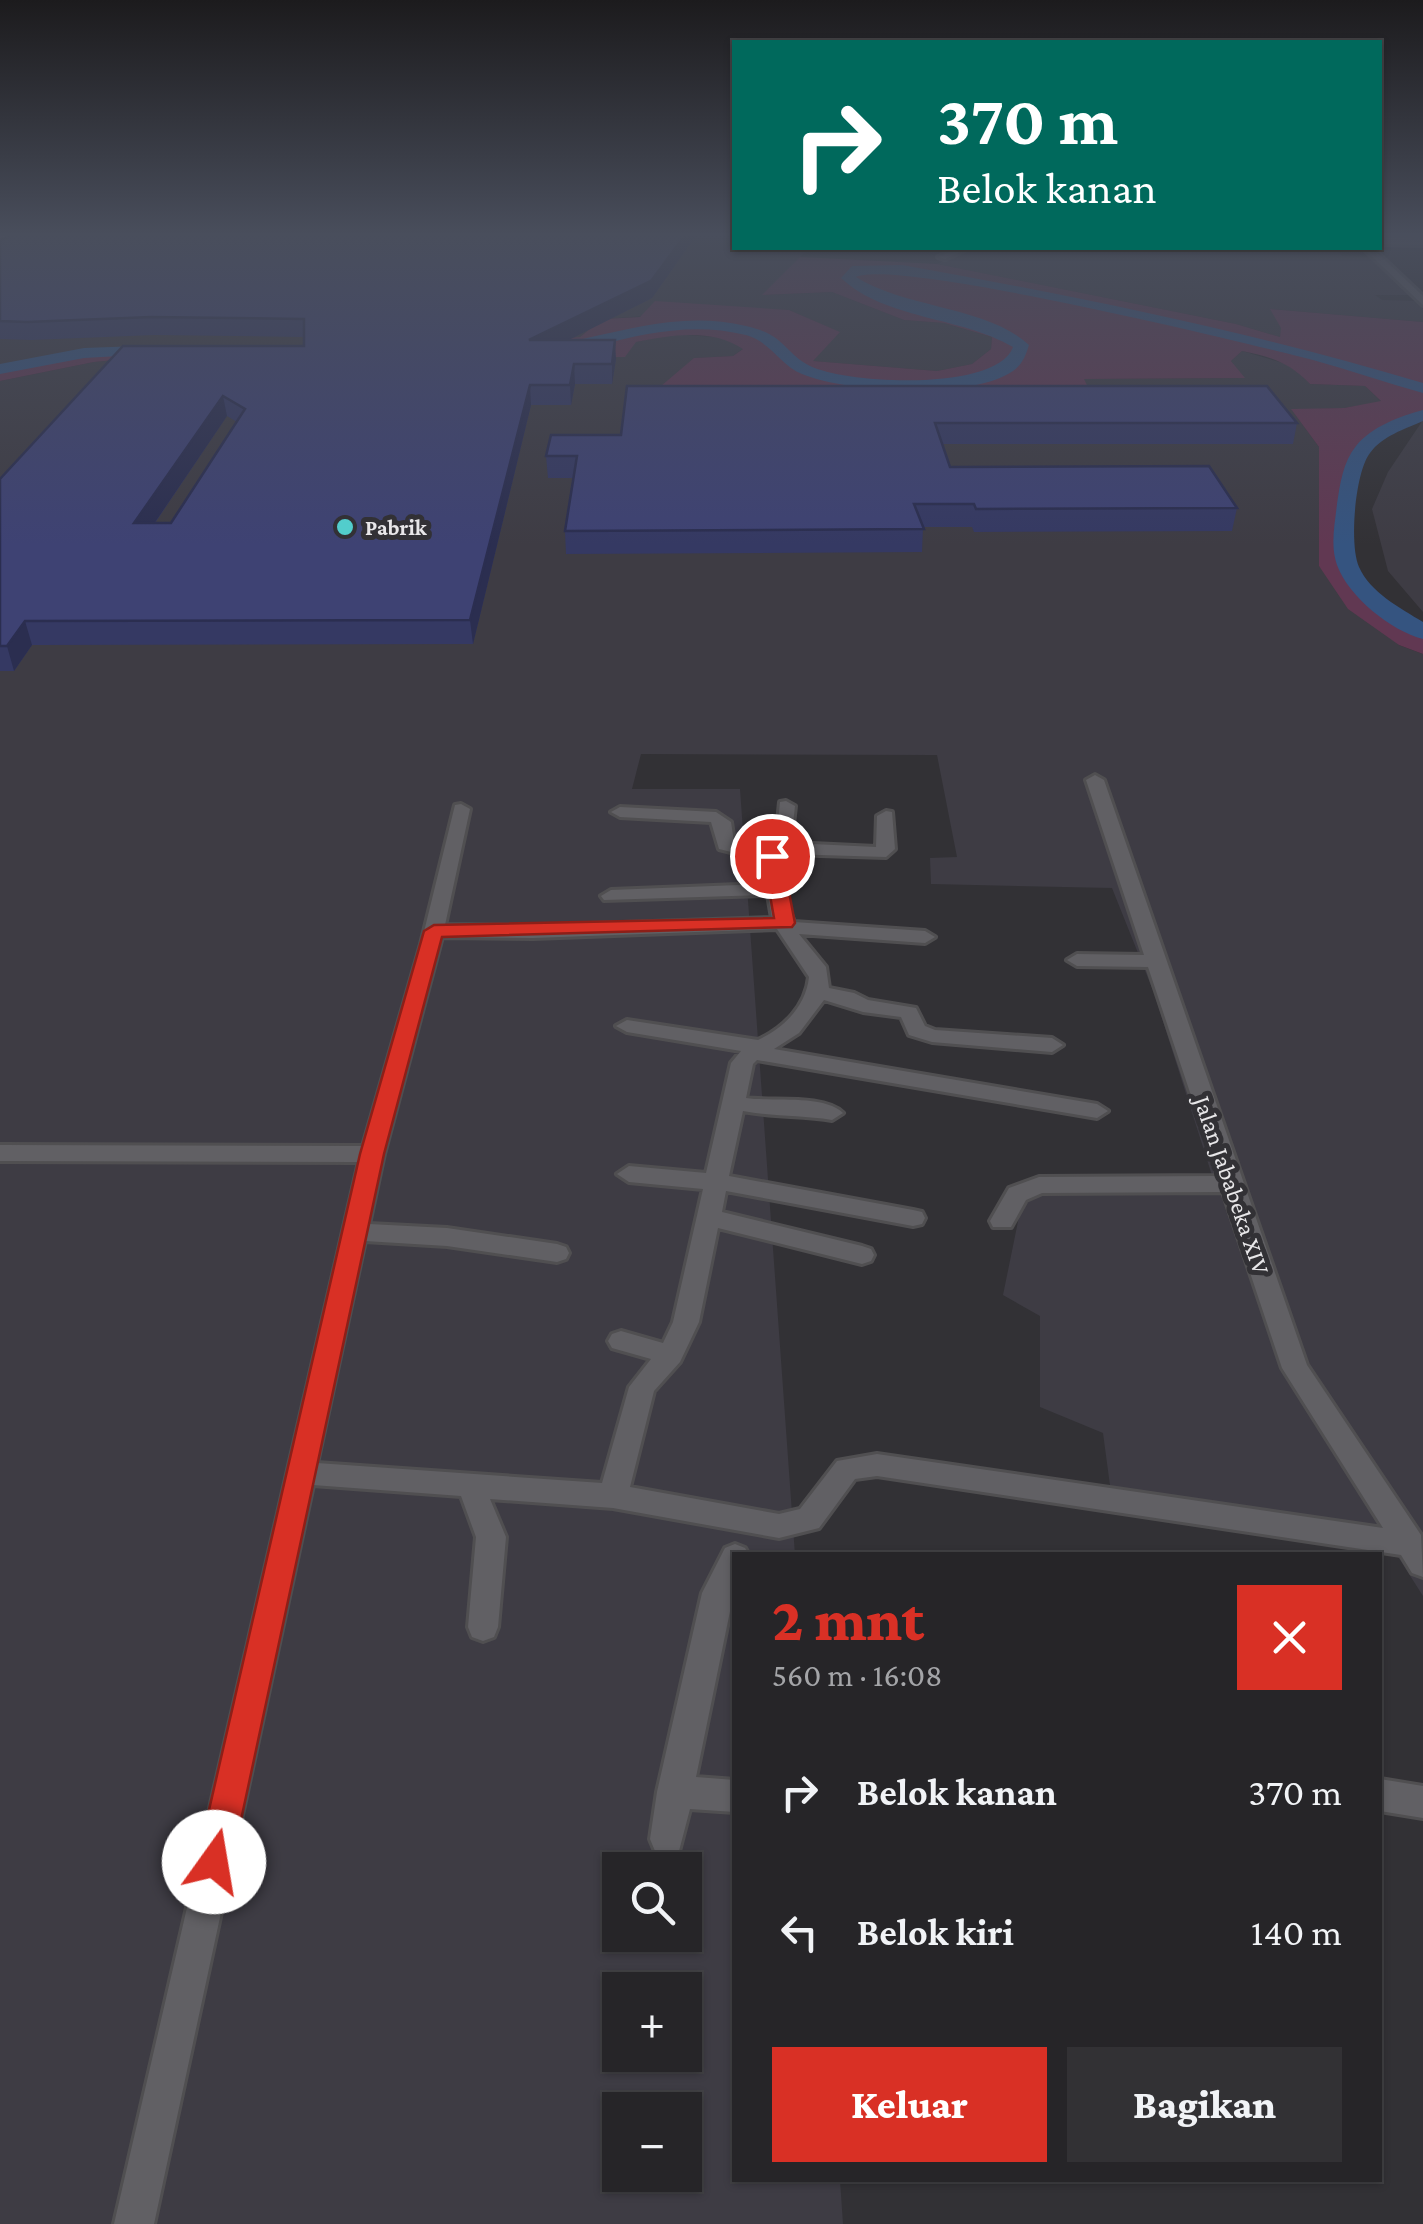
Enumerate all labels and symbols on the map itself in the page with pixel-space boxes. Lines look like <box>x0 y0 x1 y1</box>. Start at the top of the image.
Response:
place label: Pabrik <box>365 515 428 540</box>
marker: Pabrik <box>334 516 356 538</box>
pin <box>730 814 815 899</box>
street label: Jalan Jababeka XIV <box>1187 1091 1275 1279</box>
position arrow <box>162 1810 266 1914</box>

